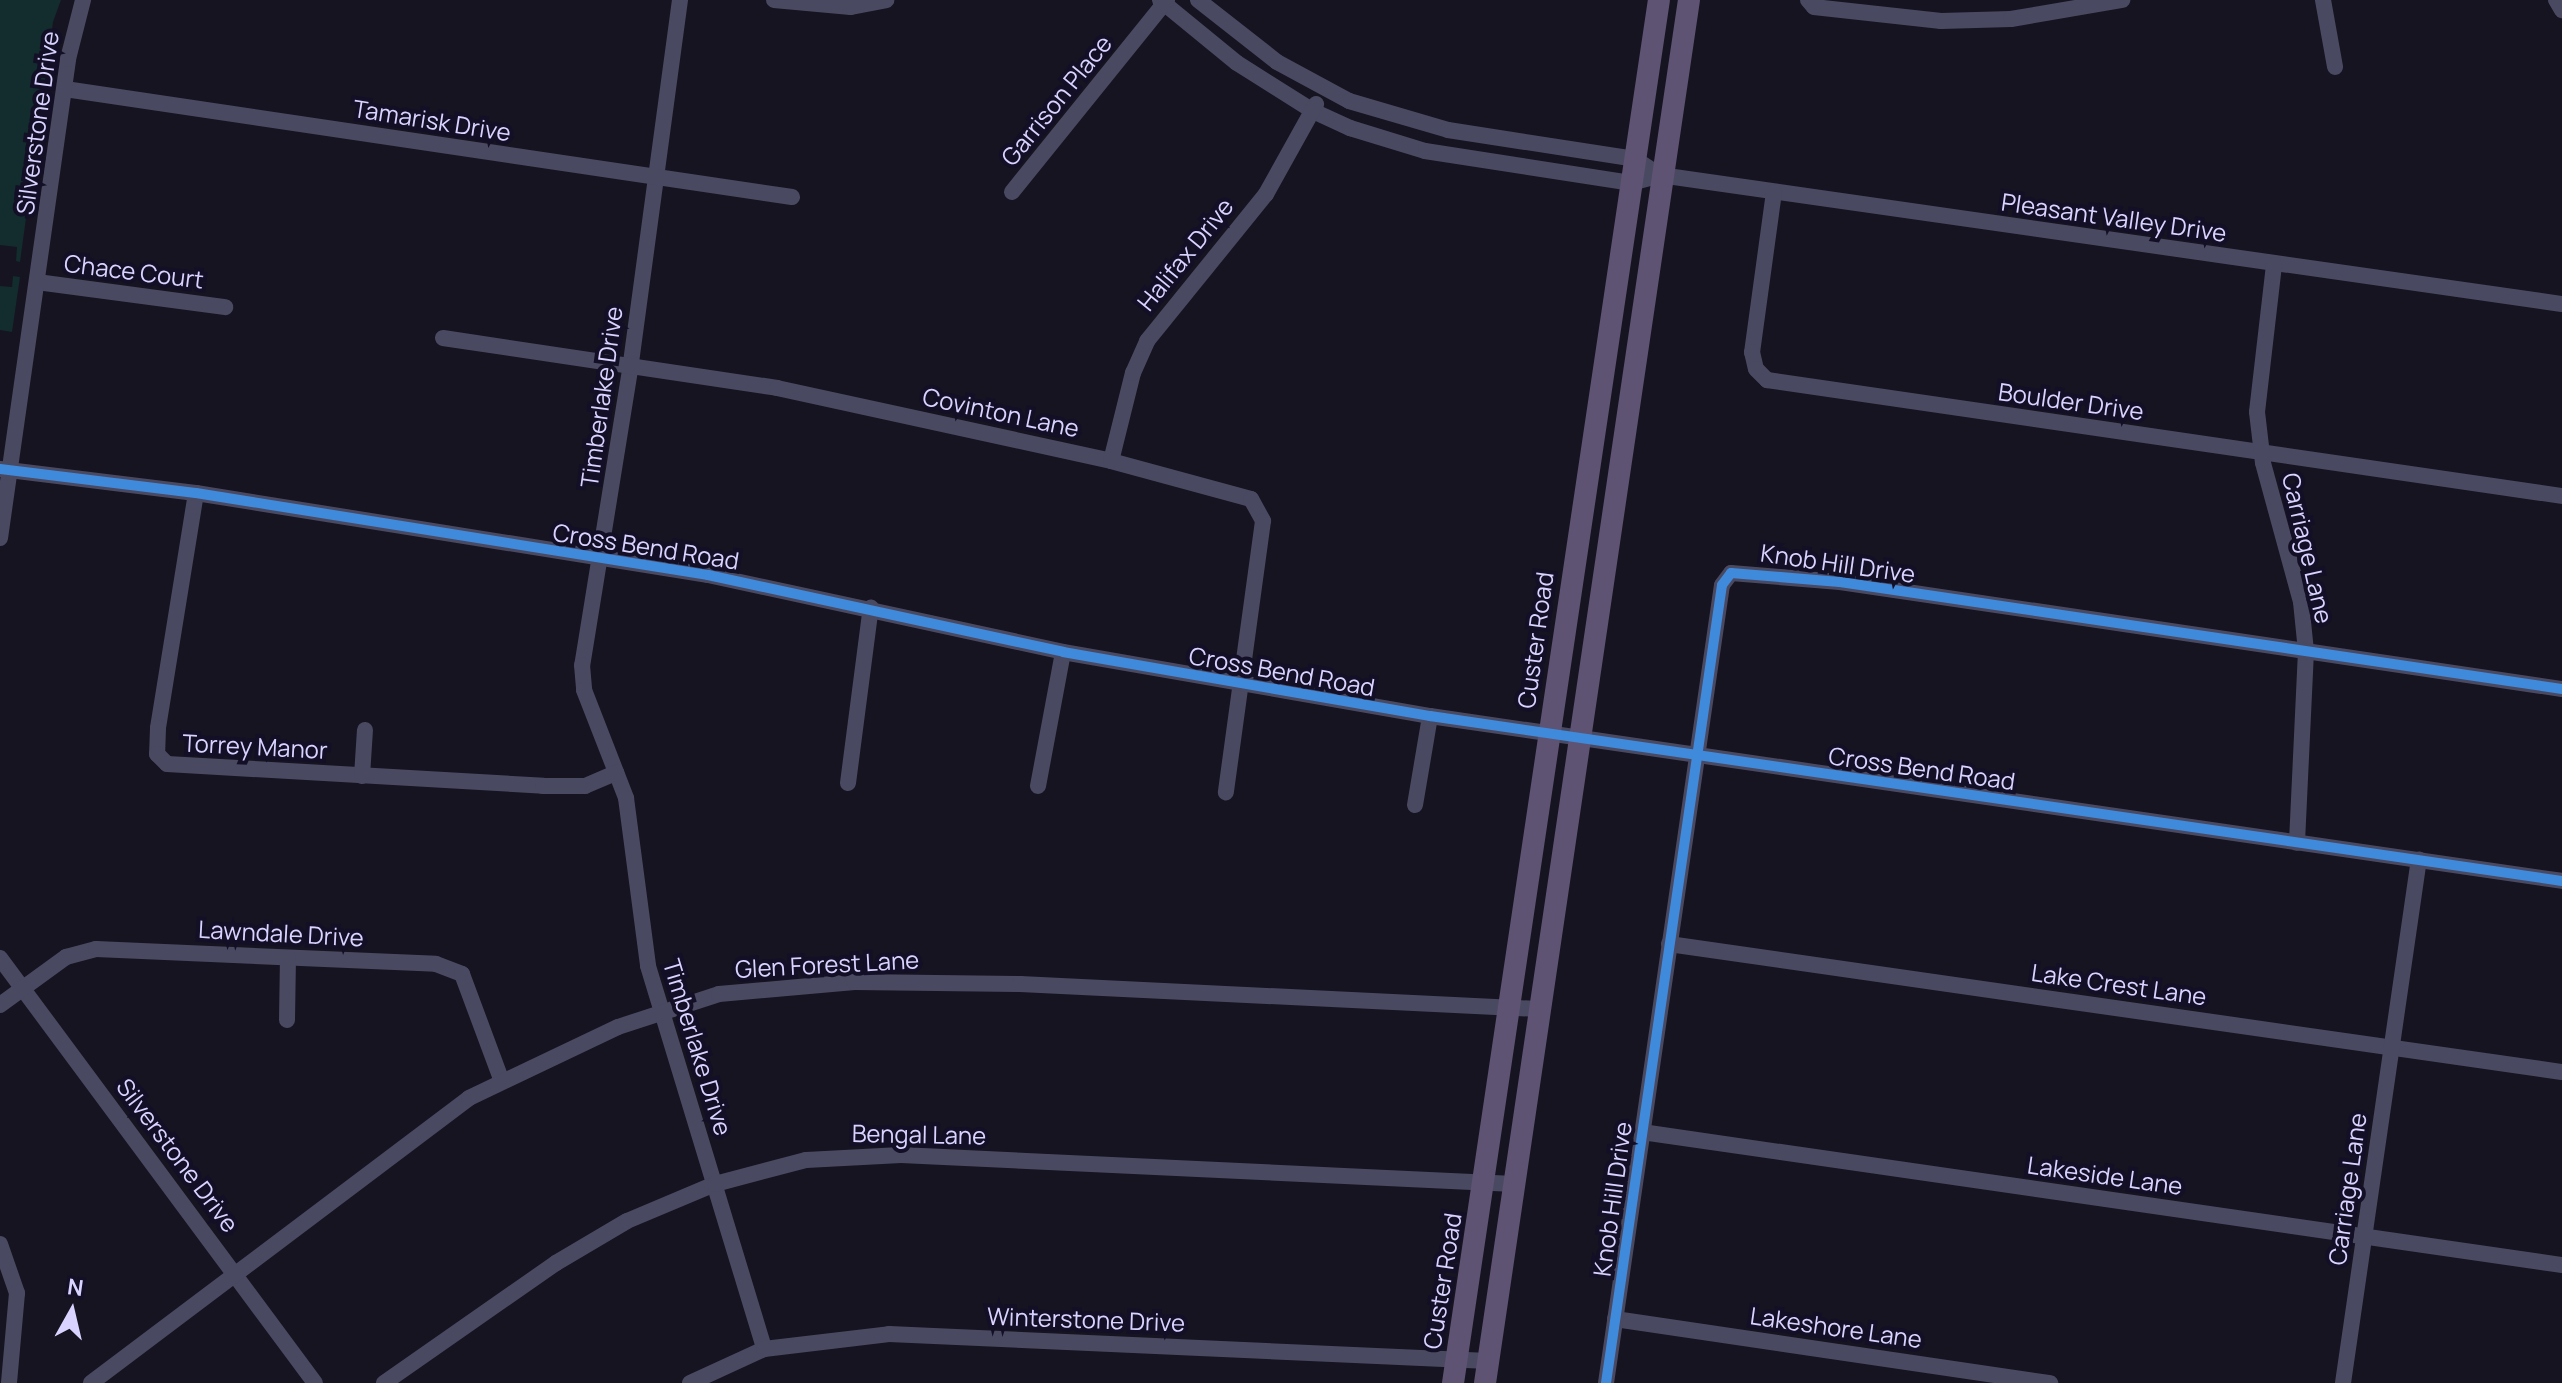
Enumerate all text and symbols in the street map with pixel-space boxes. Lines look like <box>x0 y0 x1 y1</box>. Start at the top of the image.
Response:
street label: Silverstone Drive <box>10 29 64 217</box>
street label: Garrison Place <box>995 29 1117 171</box>
street label: Tamarisk Drive <box>351 93 513 147</box>
street label: Pleasant Valley Drive <box>2000 187 2228 247</box>
street label: Halifax Drive <box>1131 192 1239 316</box>
street label: Chace Court <box>63 248 205 294</box>
street label: Timberlake Drive <box>574 305 628 489</box>
street label: Boulder Drive <box>1996 377 2146 425</box>
street label: Covinton Lane <box>920 381 1082 443</box>
street label: Carriage Lane <box>2277 470 2339 626</box>
street label: Cross Bend Road <box>551 517 741 575</box>
street label: Knob Hill Drive <box>1759 538 1917 588</box>
street label: Custer Road <box>1511 570 1559 710</box>
street label: Cross Bend Road <box>1187 640 1377 702</box>
street label: Torrey Manor <box>182 728 328 764</box>
street label: Cross Bend Road <box>1827 741 2017 795</box>
street label: Lawndale Drive <box>197 914 365 952</box>
street label: Glen Forest Lane <box>734 945 920 983</box>
street label: Timberlake Drive <box>658 955 738 1139</box>
street label: Lake Crest Lane <box>2030 957 2208 1011</box>
street label: Silverstone Drive <box>111 1072 245 1238</box>
street label: Carriage Lane <box>2322 1111 2372 1267</box>
street label: Bengal Lane <box>852 1118 986 1150</box>
street label: Knob Hill Drive <box>1587 1120 1637 1278</box>
street label: Lakeside Lane <box>2026 1150 2184 1200</box>
street label: Custer Road <box>1417 1211 1467 1351</box>
north arrow <box>32 1271 112 1351</box>
text: N <box>65 1271 85 1303</box>
street label: Winterstone Drive <box>986 1301 1186 1337</box>
street label: Lakeshore Lane <box>1748 1301 1924 1353</box>

